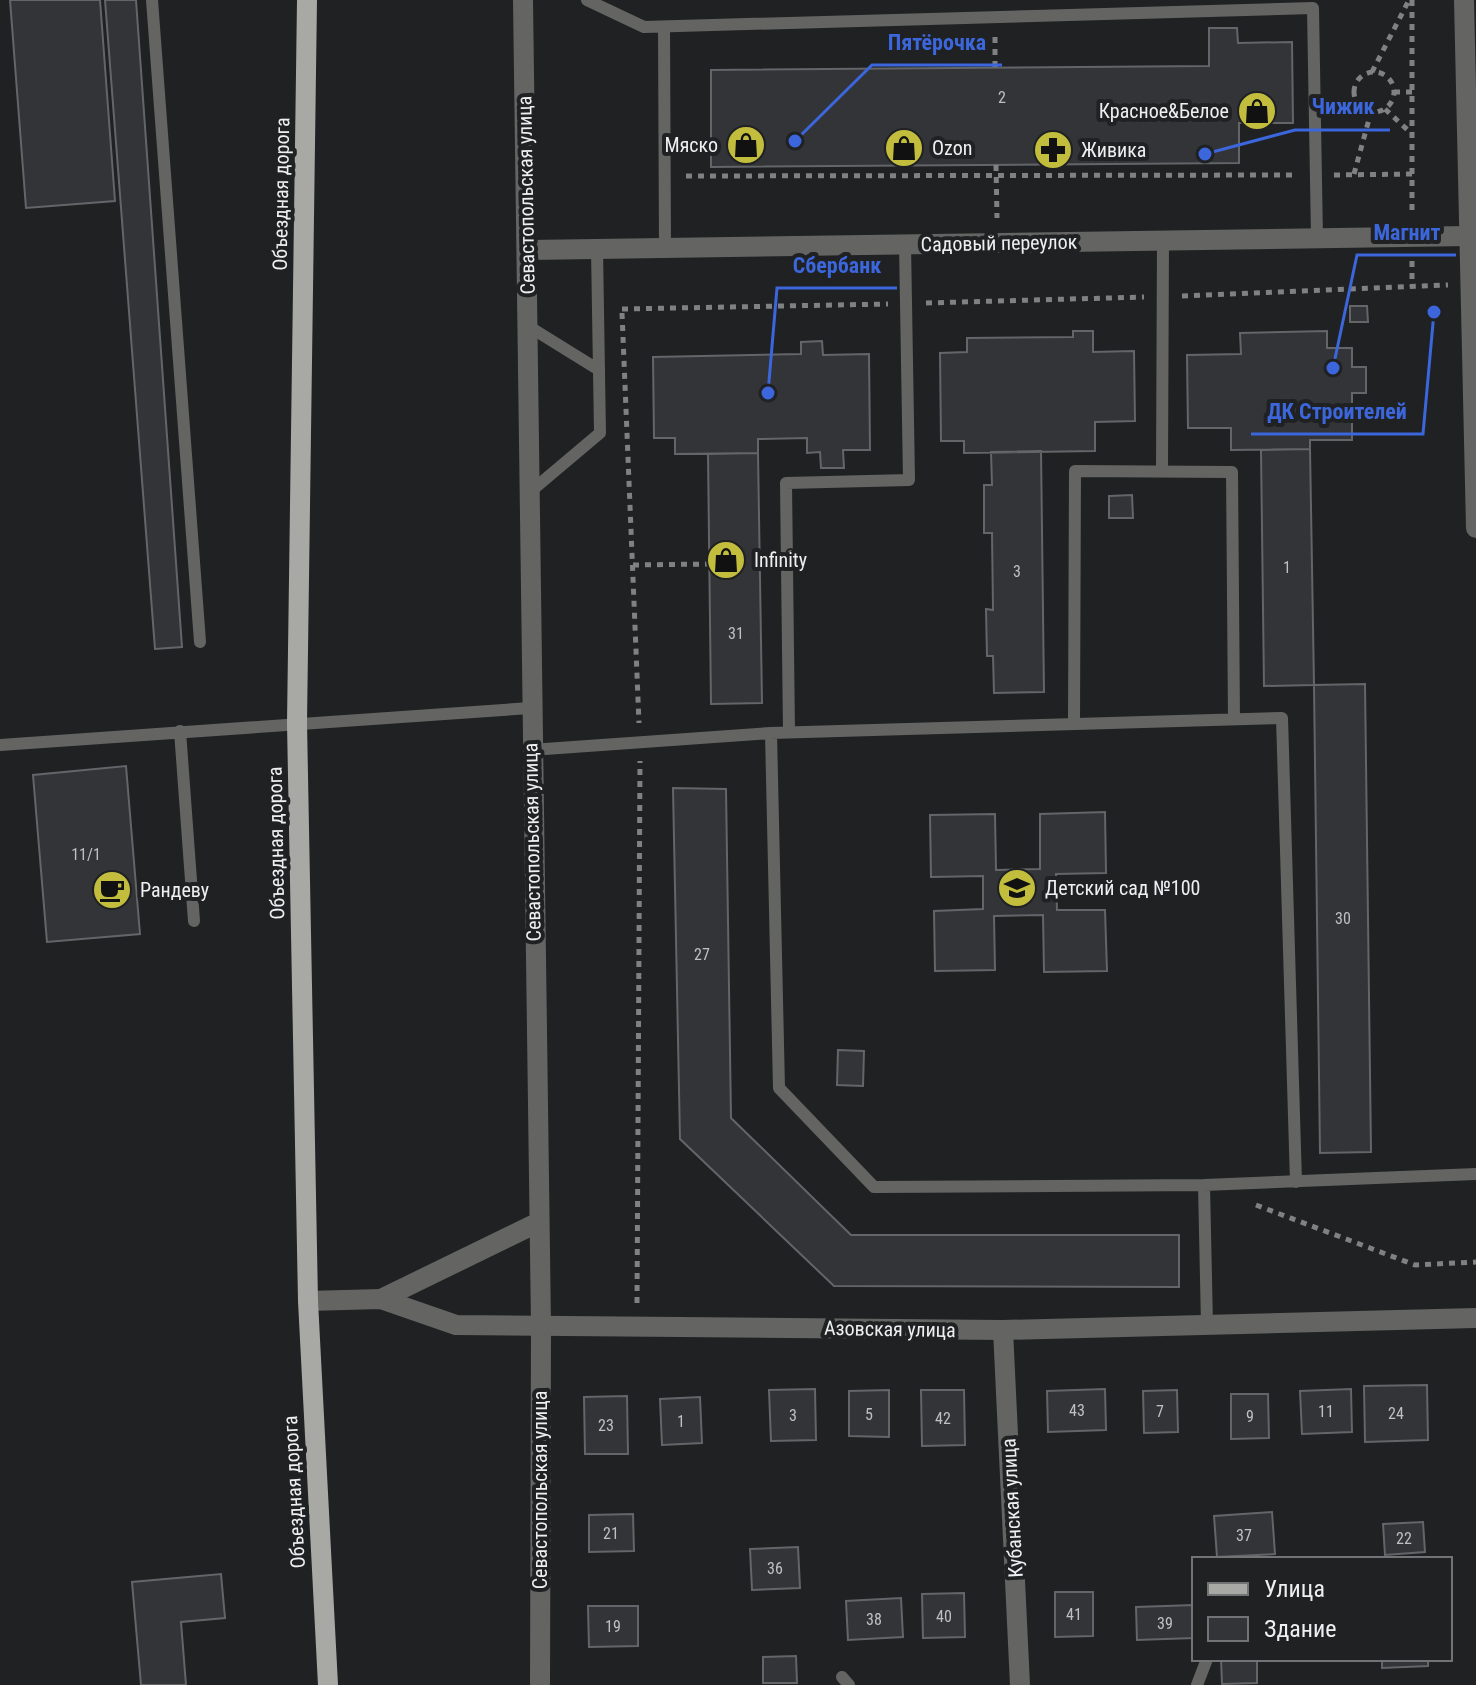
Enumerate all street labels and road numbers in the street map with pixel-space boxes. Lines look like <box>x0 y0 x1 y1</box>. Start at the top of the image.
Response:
street label: Севастопольская улица <box>512 95 540 295</box>
street label: Объездная дорога <box>268 117 294 271</box>
street label: Садовый переулок <box>921 230 1078 256</box>
street label: Севастопольская улица <box>518 742 546 942</box>
street label: Объездная дорога <box>263 766 289 920</box>
street label: Азовская улица <box>824 1316 956 1342</box>
street label: Севастопольская улица <box>528 1391 552 1589</box>
street label: Объездная дорога <box>278 1415 310 1569</box>
street label: Кубанская улица <box>996 1438 1028 1578</box>

